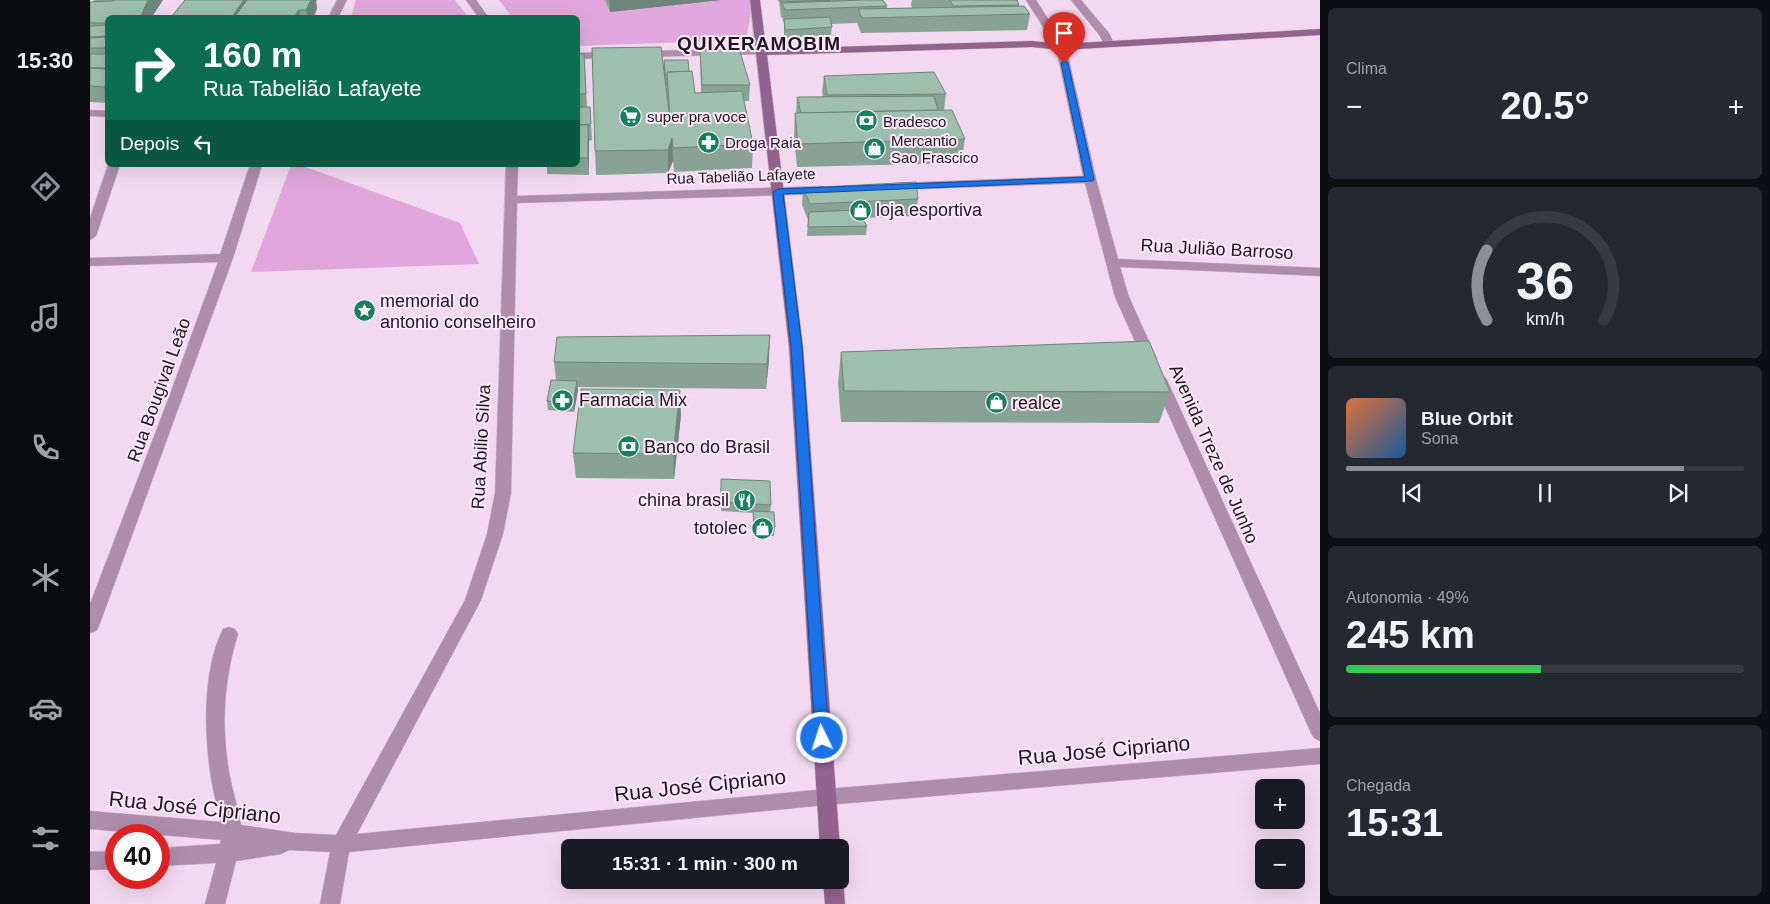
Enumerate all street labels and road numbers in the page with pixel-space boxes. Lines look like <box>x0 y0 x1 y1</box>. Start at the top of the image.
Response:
street label: Rua Tabelião Lafayete <box>666 165 816 187</box>
street label: Rua Julião Barroso <box>1140 235 1294 263</box>
street label: Rua Bougival Leão <box>124 315 194 465</box>
street label: Avenida Treze de Junho <box>1165 361 1263 547</box>
street label: Rua Abilio Silva <box>468 383 494 510</box>
street label: Rua José Cipriano <box>1017 731 1191 769</box>
street label: Rua José Cipriano <box>613 765 787 805</box>
street label: Rua José Cipriano <box>108 787 282 827</box>

